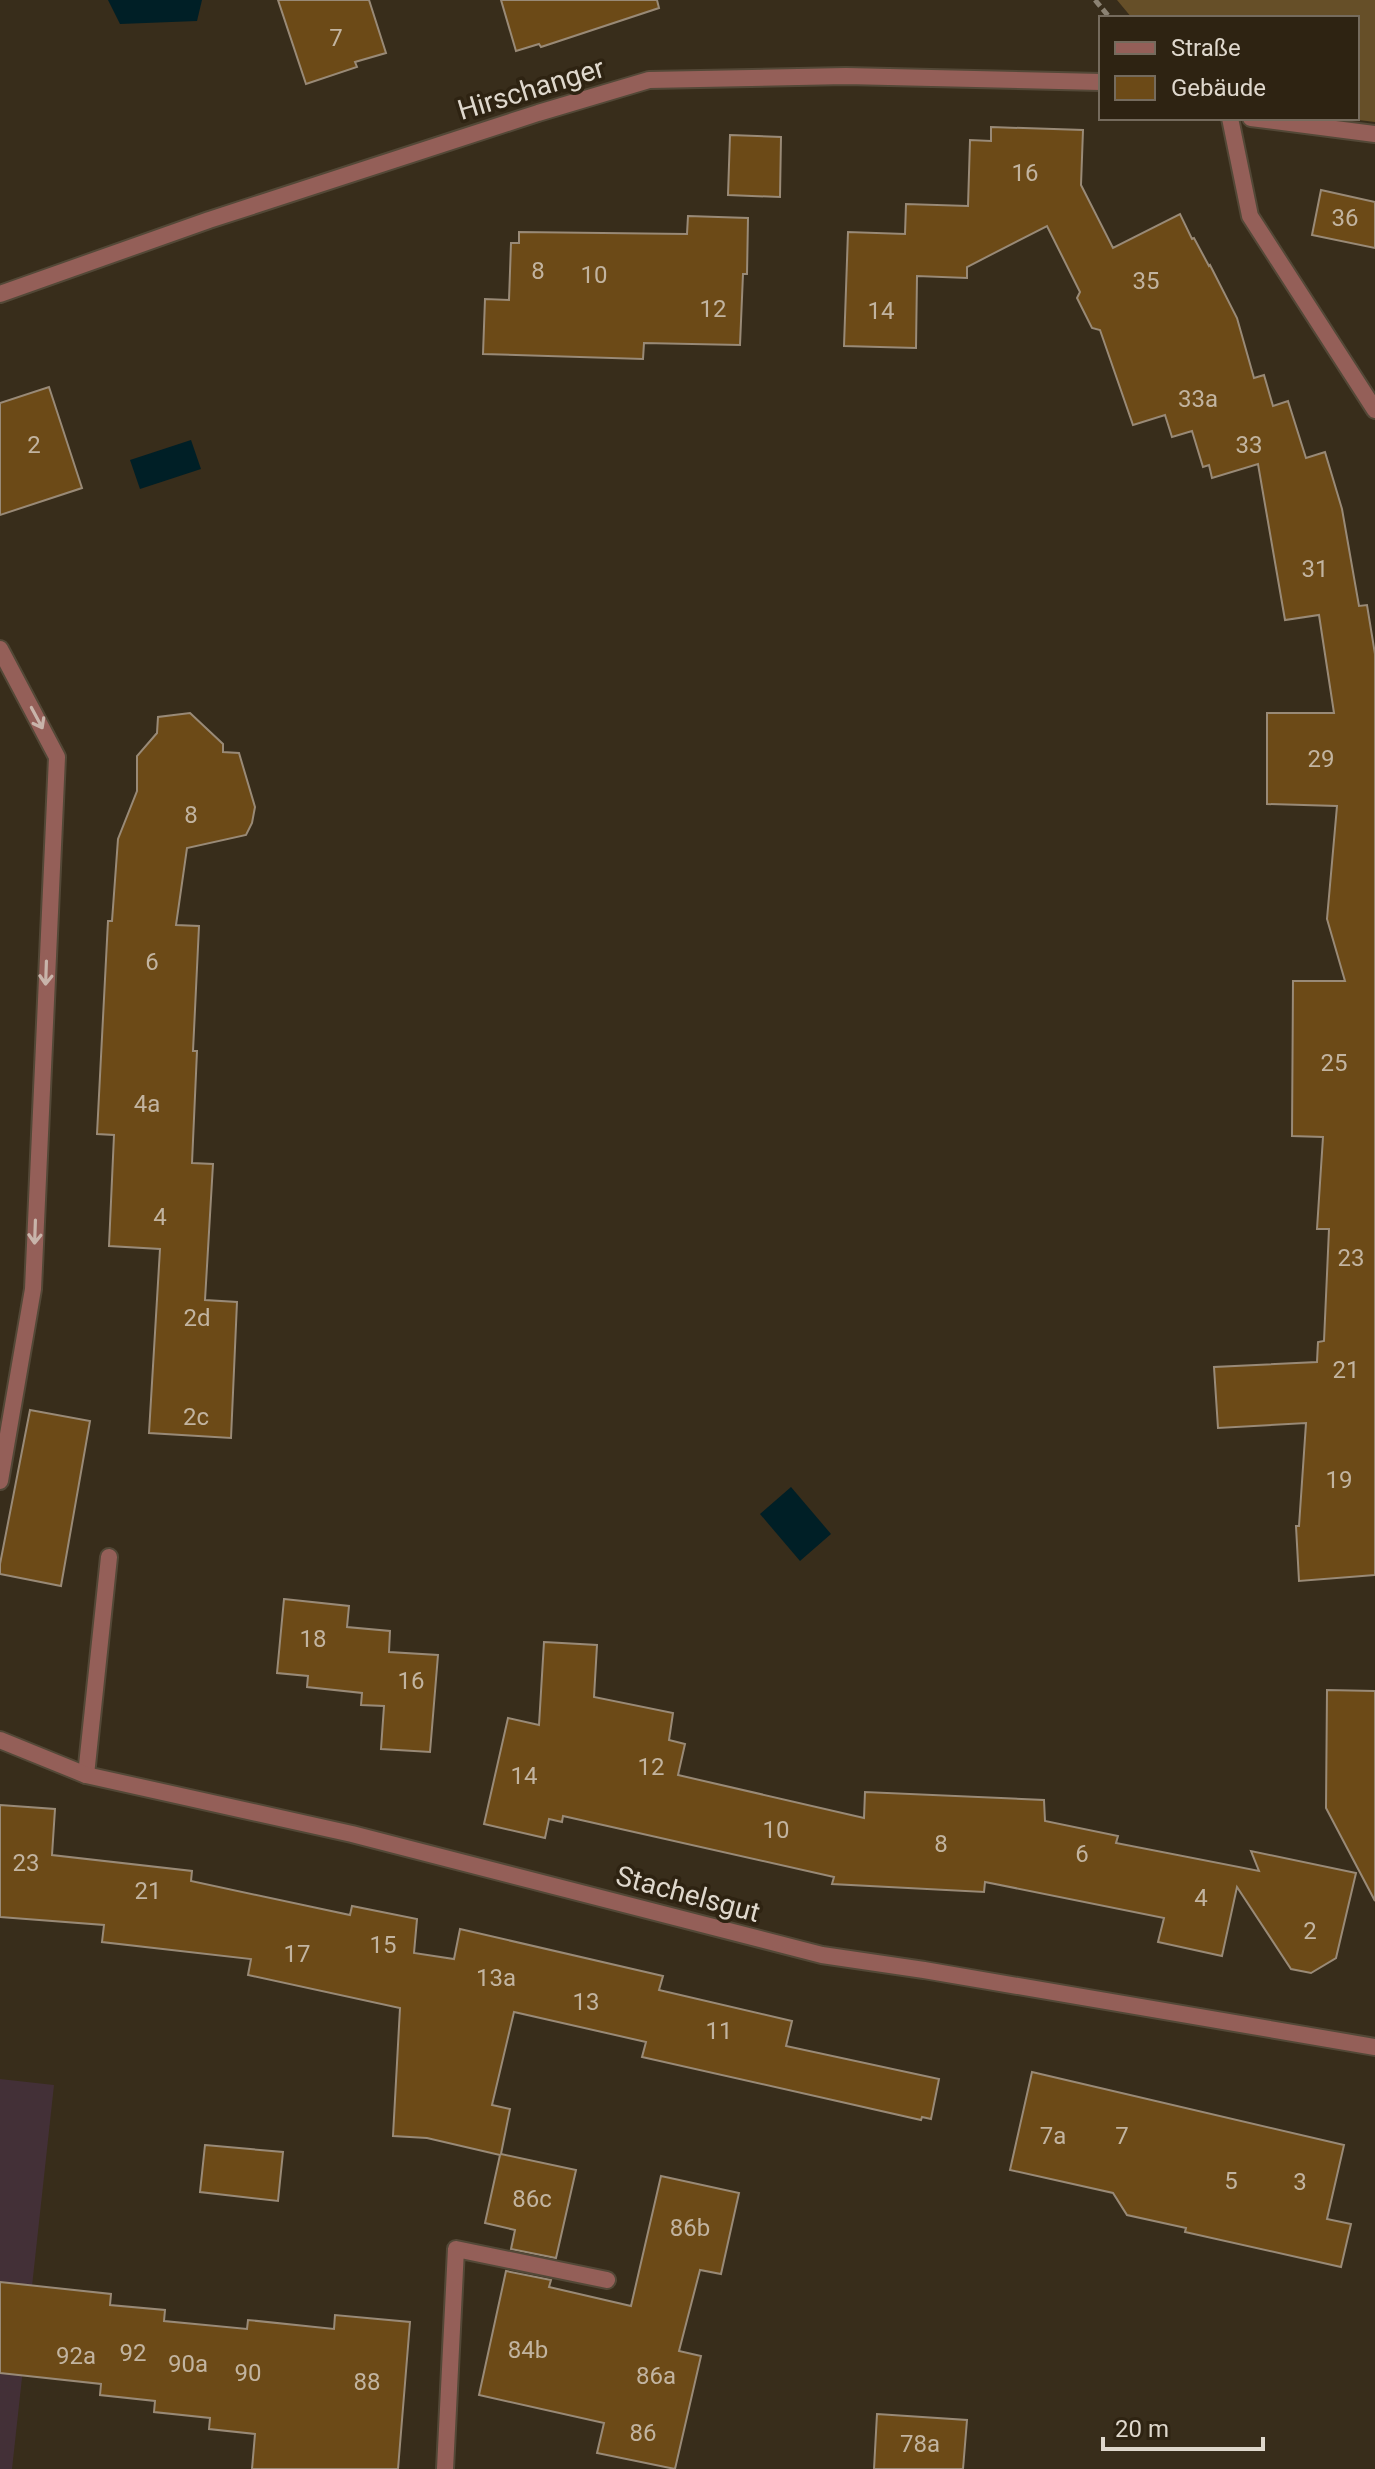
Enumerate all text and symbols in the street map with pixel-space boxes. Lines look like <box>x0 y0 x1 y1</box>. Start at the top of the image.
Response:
legend <box>1099 16 1359 120</box>
house number: 7 <box>329 24 343 52</box>
text: Straße <box>1171 34 1241 62</box>
street label: Hirschanger <box>454 51 609 127</box>
text: Gebäude <box>1171 74 1266 102</box>
house number: 16 <box>1012 159 1038 187</box>
house number: 36 <box>1332 204 1358 232</box>
house number: 8 <box>531 257 545 285</box>
house number: 10 <box>581 261 607 289</box>
house number: 35 <box>1133 267 1159 295</box>
house number: 12 <box>700 295 726 323</box>
house number: 14 <box>868 297 894 325</box>
house number: 33a <box>1178 385 1218 413</box>
house number: 2 <box>27 431 41 459</box>
house number: 33 <box>1236 431 1262 459</box>
house number: 31 <box>1302 555 1328 583</box>
one-way arrow <box>29 706 45 729</box>
house number: 29 <box>1308 745 1334 773</box>
house number: 8 <box>184 801 198 829</box>
house number: 6 <box>145 948 159 976</box>
one-way arrow <box>39 959 54 986</box>
house number: 25 <box>1321 1049 1347 1077</box>
house number: 4a <box>134 1090 160 1118</box>
house number: 4 <box>153 1203 167 1231</box>
one-way arrow <box>28 1218 43 1245</box>
house number: 23 <box>1338 1244 1364 1272</box>
house number: 2d <box>183 1304 211 1332</box>
house number: 21 <box>1333 1356 1359 1384</box>
house number: 2c <box>183 1403 209 1431</box>
house number: 19 <box>1326 1466 1352 1494</box>
house number: 18 <box>300 1625 326 1653</box>
house number: 16 <box>398 1667 424 1695</box>
house number: 12 <box>638 1753 664 1781</box>
house number: 14 <box>511 1762 537 1790</box>
house number: 10 <box>763 1816 789 1844</box>
house number: 8 <box>934 1830 948 1858</box>
house number: 6 <box>1075 1840 1089 1868</box>
house number: 23 <box>13 1849 39 1877</box>
street label: Stachelsgut <box>612 1859 764 1929</box>
house number: 21 <box>135 1877 161 1905</box>
house number: 4 <box>1194 1884 1208 1912</box>
house number: 2 <box>1303 1917 1317 1945</box>
house number: 15 <box>370 1931 396 1959</box>
house number: 17 <box>284 1940 310 1968</box>
house number: 13a <box>476 1964 516 1992</box>
house number: 13 <box>573 1988 599 2016</box>
house number: 11 <box>706 2017 732 2045</box>
house number: 7a <box>1040 2122 1066 2150</box>
house number: 7 <box>1115 2122 1129 2150</box>
house number: 5 <box>1224 2167 1238 2195</box>
house number: 3 <box>1293 2168 1307 2196</box>
house number: 86c <box>512 2185 552 2213</box>
house number: 86b <box>670 2214 710 2242</box>
house number: 84b <box>508 2336 548 2364</box>
house number: 92 <box>120 2339 146 2367</box>
house number: 92a <box>56 2342 96 2370</box>
house number: 90a <box>168 2350 208 2378</box>
house number: 90 <box>235 2359 261 2387</box>
house number: 86a <box>636 2362 676 2390</box>
house number: 88 <box>354 2368 380 2396</box>
scale bar <box>1103 2401 1263 2451</box>
text: 20 m <box>1115 2415 1169 2443</box>
house number: 86 <box>630 2419 656 2447</box>
house number: 78a <box>900 2430 940 2458</box>

